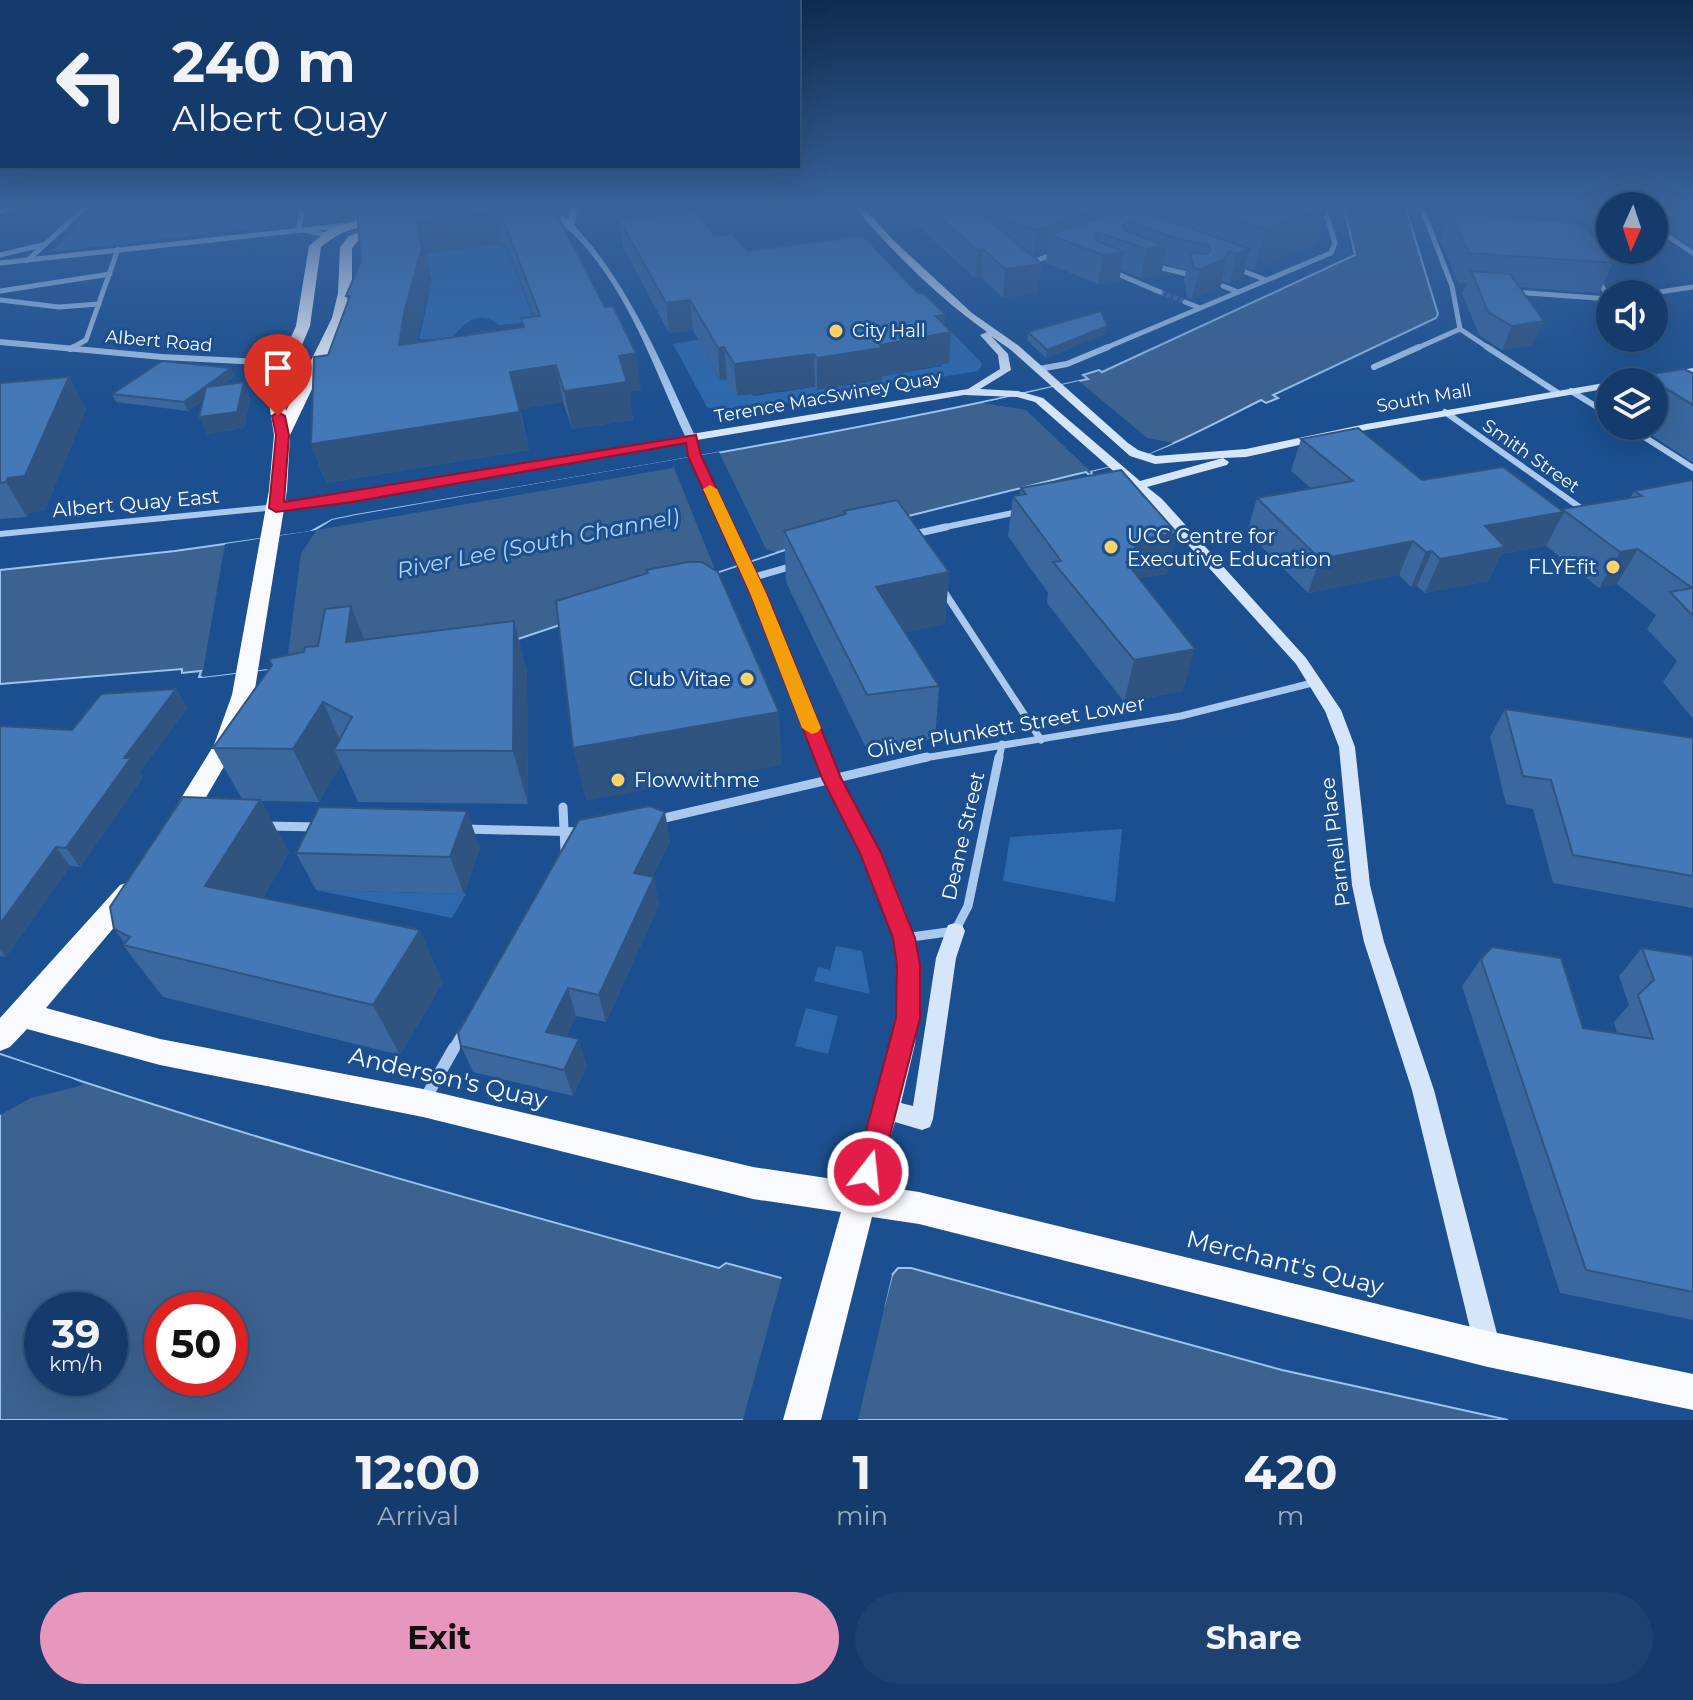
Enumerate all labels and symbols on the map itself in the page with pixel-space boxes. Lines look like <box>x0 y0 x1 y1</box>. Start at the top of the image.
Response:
north arrow <box>1596 192 1668 264</box>
place label: City Hall <box>852 320 926 342</box>
marker: City Hall <box>827 322 845 340</box>
street label: Albert Road <box>105 325 213 357</box>
pin <box>244 334 312 416</box>
street label: Terence MacSwiney Quay <box>713 366 943 428</box>
street label: South Mall <box>1375 379 1473 417</box>
street label: Smith Street <box>1478 414 1584 498</box>
street label: Albert Quay East <box>51 484 221 522</box>
water label: River Lee (South Channel) <box>395 503 682 584</box>
place label: UCC Centre for Executive Education <box>1127 524 1331 571</box>
marker: UCC Centre for Executive Education <box>1102 538 1120 556</box>
place label: FLYEfit <box>1528 555 1597 579</box>
marker: FLYEfit <box>1604 558 1622 576</box>
place label: Club Vitae <box>629 667 731 691</box>
marker: Club Vitae <box>738 670 756 688</box>
street label: Oliver Plunkett Street Lower <box>865 691 1147 763</box>
place label: Flowwithme <box>634 768 760 792</box>
street label: Deane Street <box>937 769 989 903</box>
marker: Flowwithme <box>609 771 627 789</box>
street label: Parnell Place <box>1315 776 1355 908</box>
street label: Anderson's Quay <box>346 1041 550 1114</box>
position arrow <box>826 1130 910 1214</box>
street label: Merchant's Quay <box>1183 1224 1387 1301</box>
speed limit sign: 50 <box>144 1292 248 1396</box>

